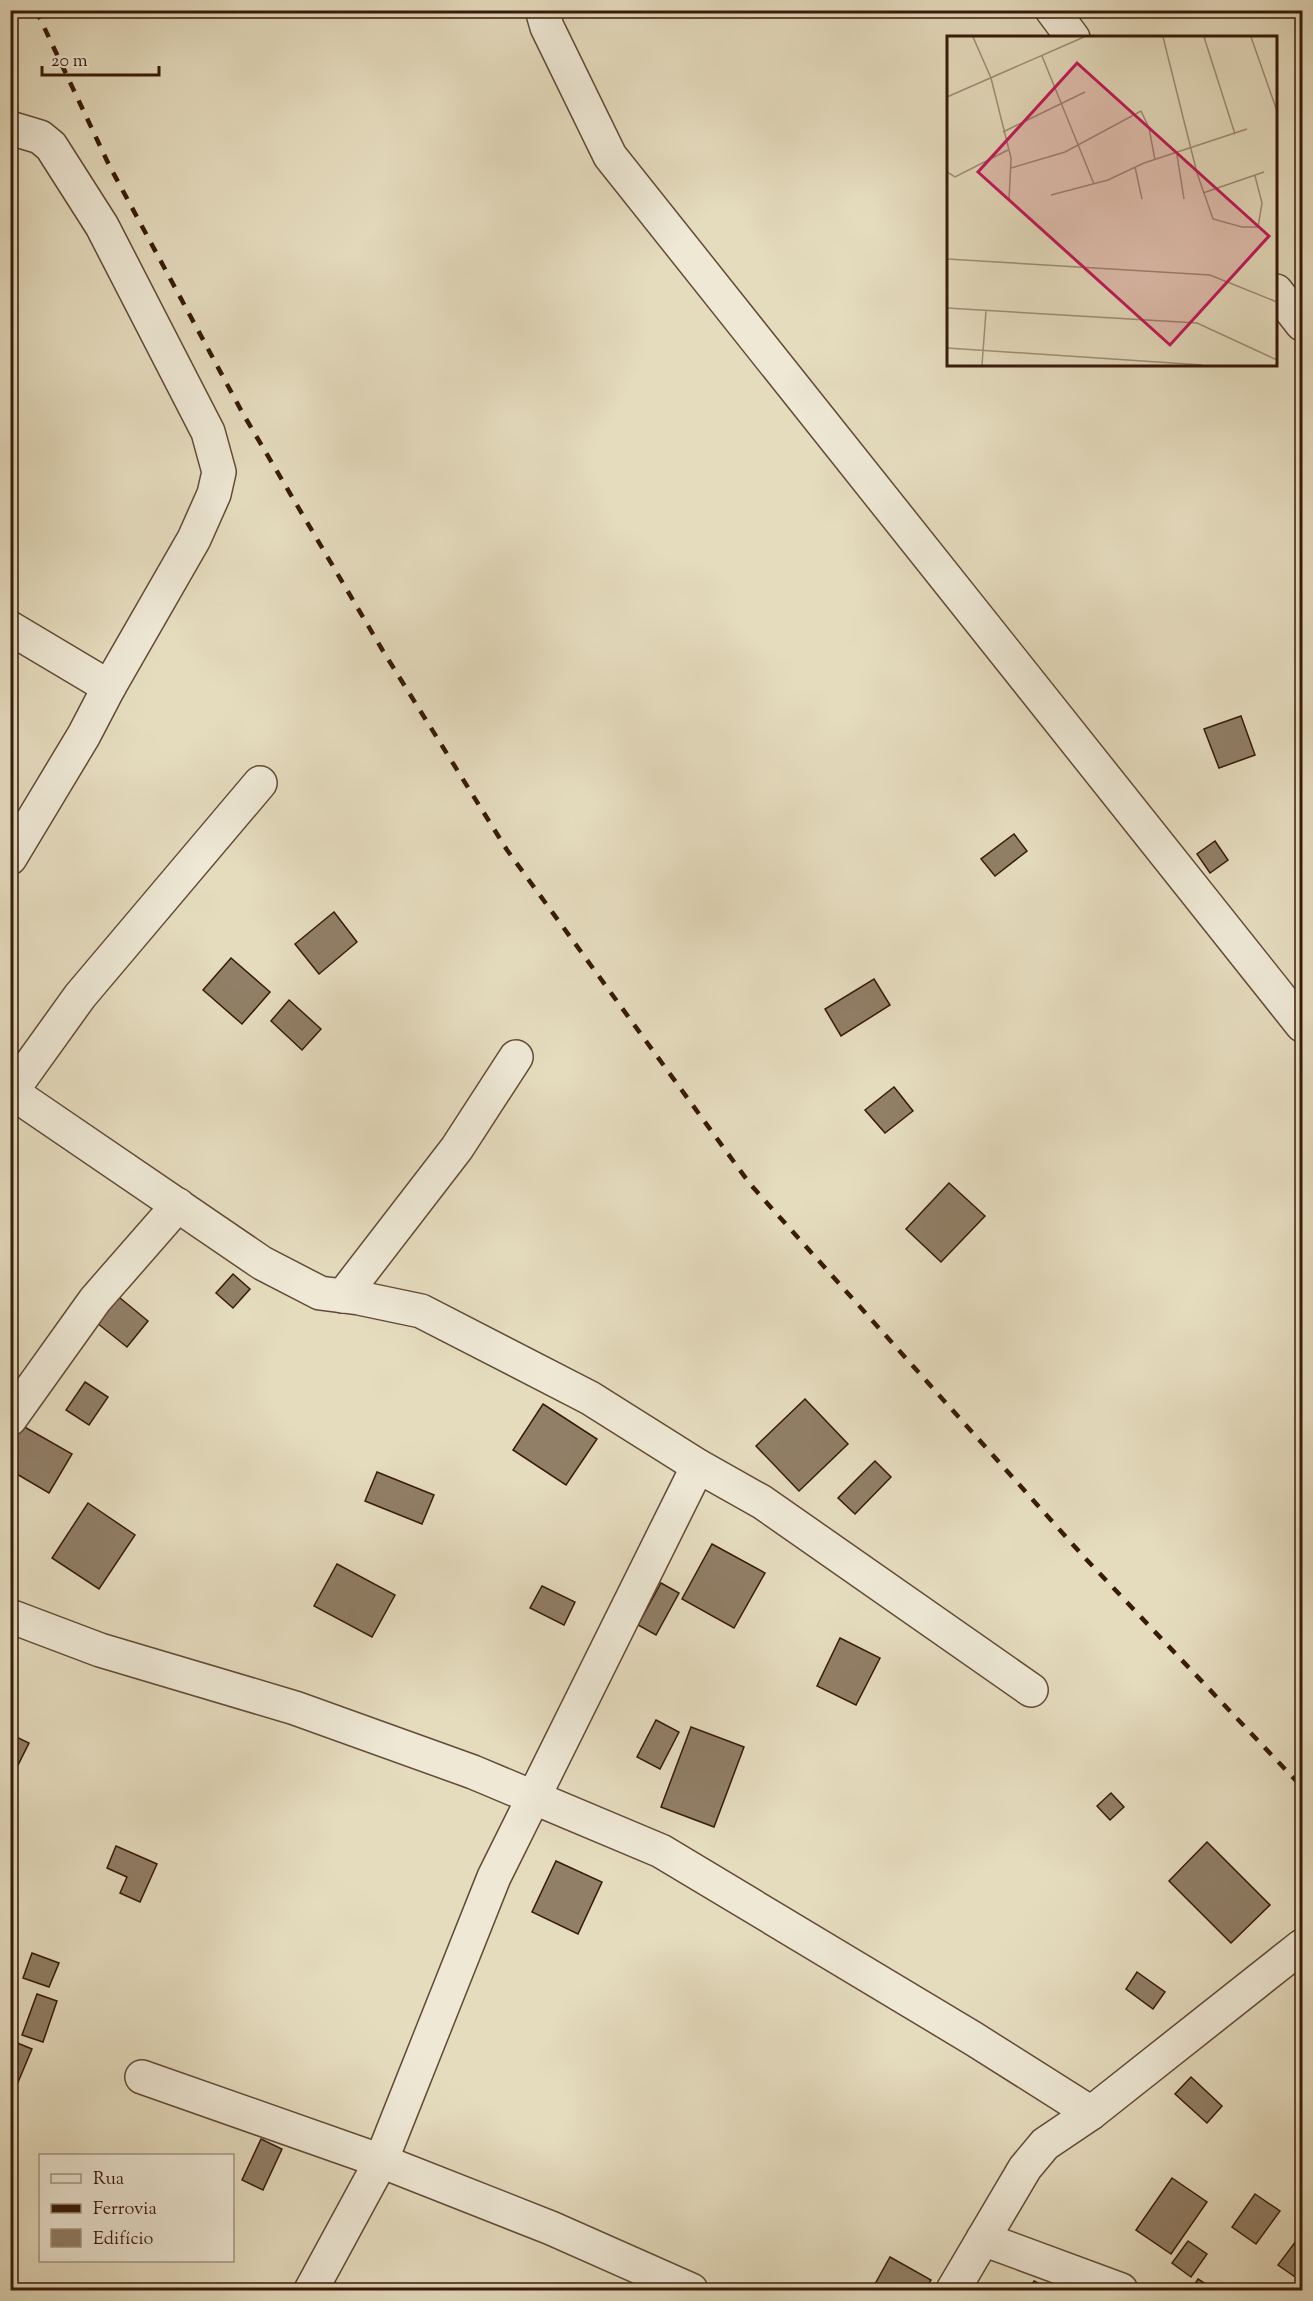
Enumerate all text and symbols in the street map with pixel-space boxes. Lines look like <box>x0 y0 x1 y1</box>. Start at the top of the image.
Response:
inset map <box>947 36 1277 366</box>
scale bar <box>42 39 159 77</box>
text: 20 m <box>51 49 88 75</box>
legend <box>39 2154 234 2262</box>
text: Rua <box>93 2167 124 2193</box>
text: Ferrovia <box>93 2197 157 2223</box>
text: Edifício <box>93 2227 154 2253</box>

